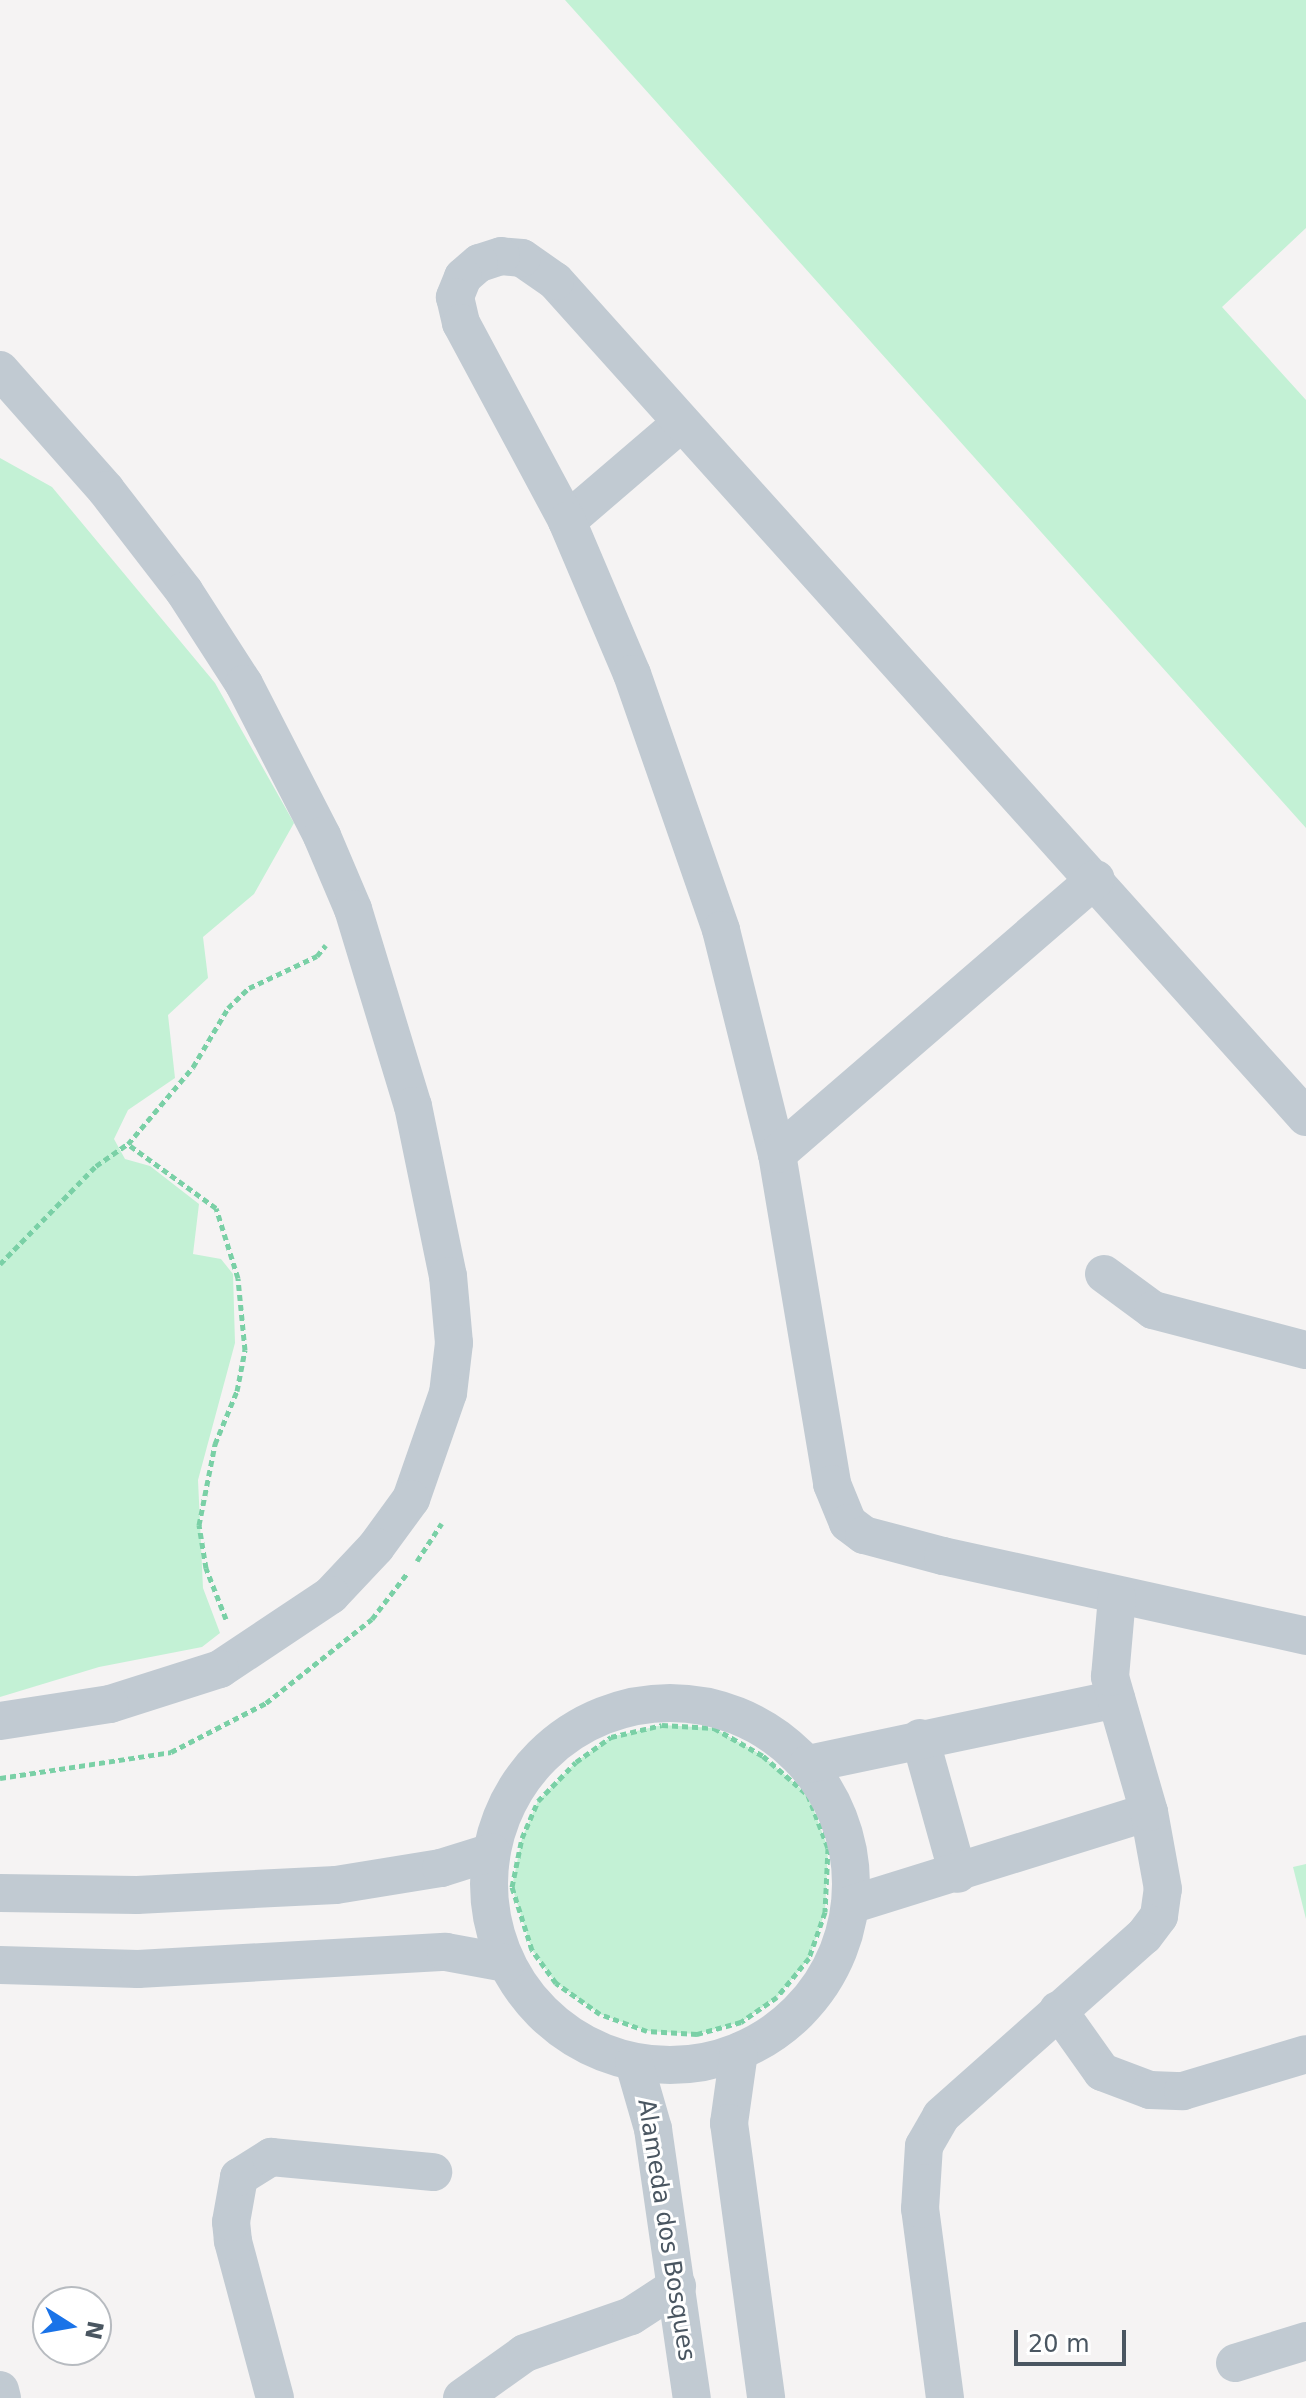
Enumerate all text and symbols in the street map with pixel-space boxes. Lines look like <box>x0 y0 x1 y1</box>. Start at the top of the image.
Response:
street label: Alameda dos Bosques <box>631 2097 701 2363</box>
north arrow <box>32 2286 112 2366</box>
scale bar <box>1018 2314 1130 2364</box>
text: N <box>80 2319 108 2342</box>
text: 20 m <box>1028 2330 1090 2358</box>

